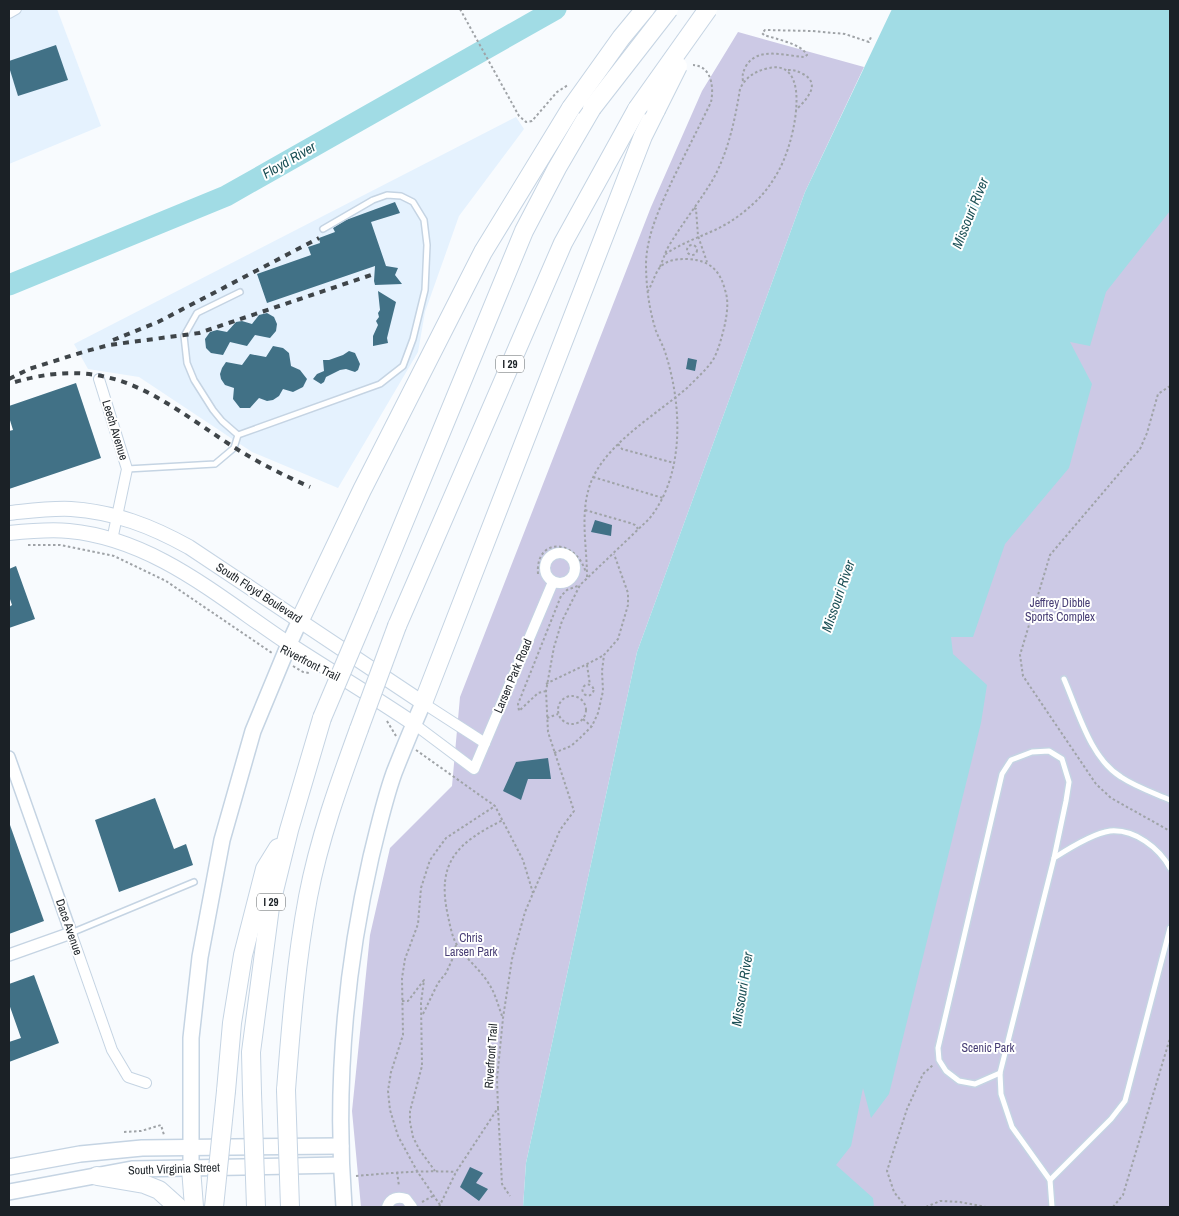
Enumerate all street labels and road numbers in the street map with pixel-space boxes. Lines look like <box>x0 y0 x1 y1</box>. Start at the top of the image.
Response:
road number: I 29 <box>496 356 524 372</box>
street label: Leech Avenue <box>98 398 132 462</box>
street label: South Floyd Boulevard <box>213 559 305 627</box>
street label: Larsen Park Road <box>490 636 536 716</box>
street label: Riverfront Trail <box>277 641 343 685</box>
road number: I 29 <box>257 894 285 910</box>
street label: Dace Avenue <box>52 897 86 957</box>
street label: Riverfront Trail <box>481 1023 501 1089</box>
street label: South Virginia Street <box>128 1159 220 1179</box>

